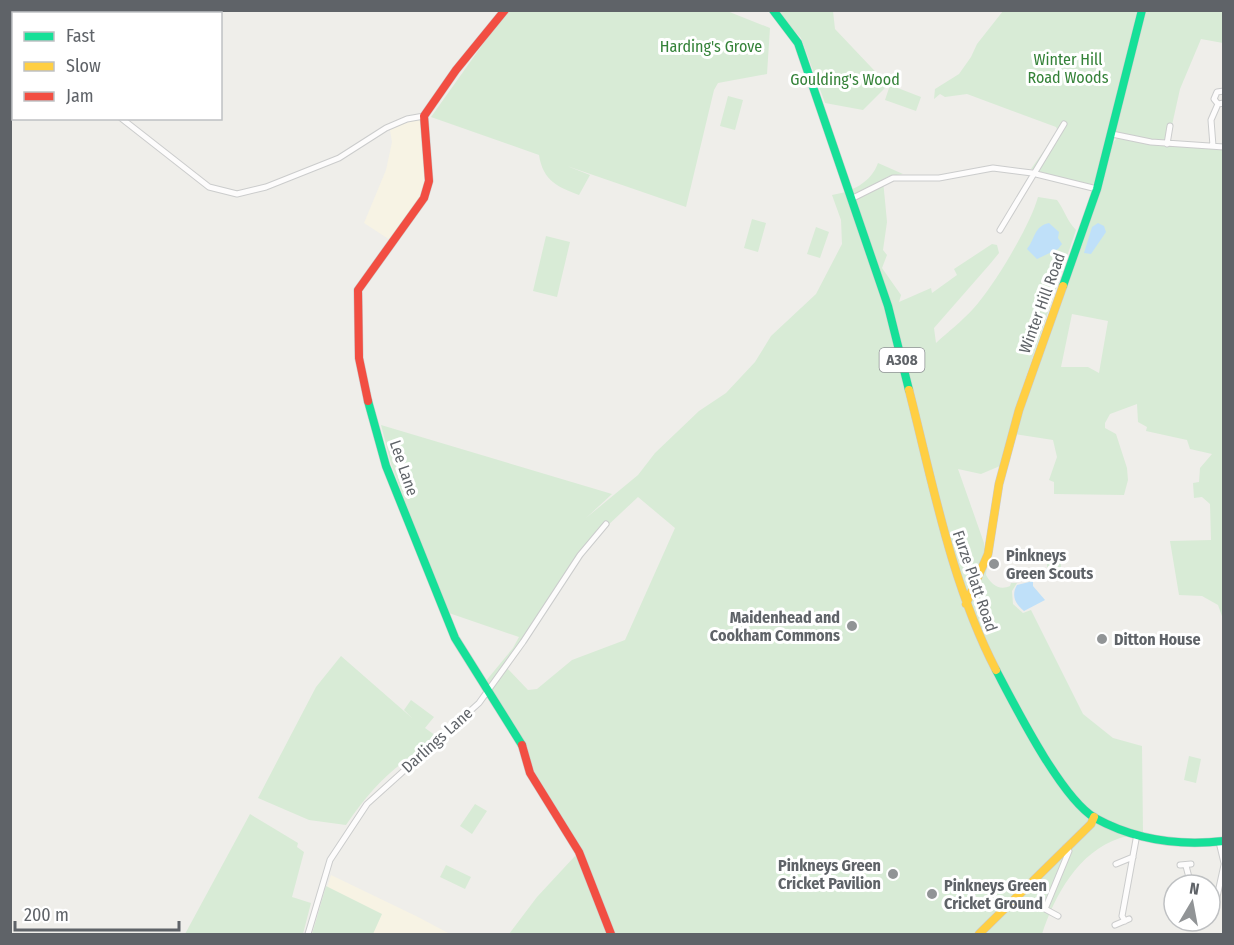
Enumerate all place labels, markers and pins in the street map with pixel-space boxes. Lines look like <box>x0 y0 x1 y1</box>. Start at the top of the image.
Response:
place label: Pinkneys Green Scouts <box>1006 546 1093 583</box>
marker: Pinkneys Green Scouts <box>987 557 1001 571</box>
place label: Maidenhead and Cookham Commons <box>710 608 840 645</box>
marker: Maidenhead and Cookham Commons <box>845 619 859 633</box>
place label: Ditton House <box>1114 630 1201 649</box>
marker: Ditton House <box>1095 632 1109 646</box>
place label: Pinkneys Green Cricket Pavilion <box>778 856 881 893</box>
marker: Pinkneys Green Cricket Pavilion <box>886 867 900 881</box>
place label: Pinkneys Green Cricket Ground <box>944 876 1047 913</box>
marker: Pinkneys Green Cricket Ground <box>925 887 939 901</box>

